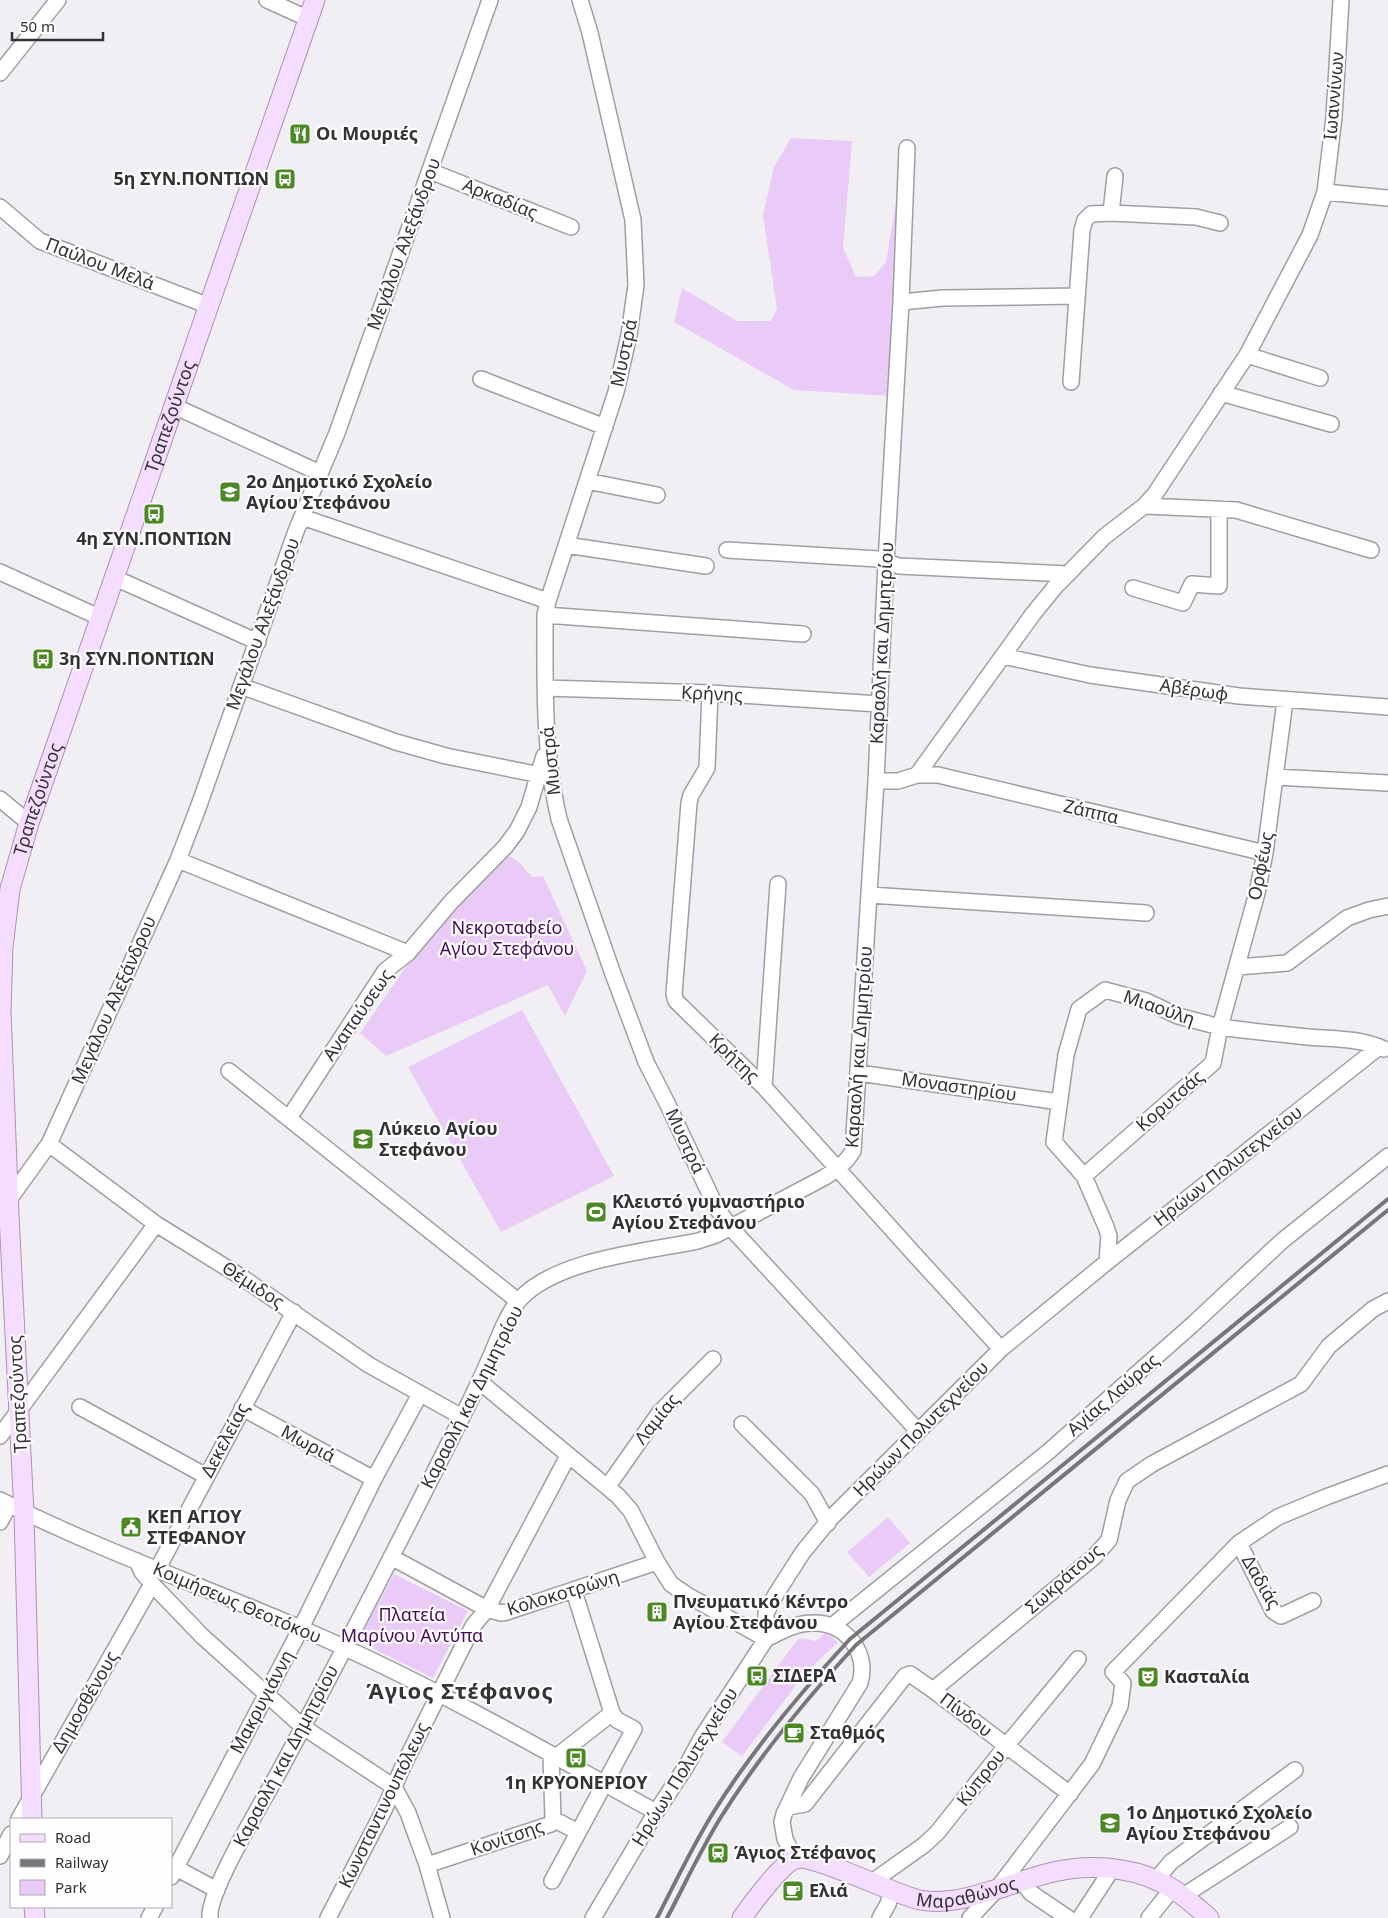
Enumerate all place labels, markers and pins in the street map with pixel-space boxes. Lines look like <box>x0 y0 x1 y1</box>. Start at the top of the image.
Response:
place label: Οι Μουριές <box>316 121 418 145</box>
restaurant icon: Οι Μουριές <box>288 122 312 146</box>
place label: 5η ΣΥΝ.ΠΟΝΤΙΩΝ <box>113 166 269 190</box>
bus stop icon: 5η ΣΥΝ.ΠΟΝΤΙΩΝ <box>273 167 297 191</box>
place label: 2ο Δημοτικό Σχολείο Αγίου Στεφάνου <box>246 469 432 514</box>
school or university icon: 2ο Δημοτικό Σχολείο Αγίου Στεφάνου <box>218 480 242 504</box>
bus stop icon: 4η ΣΥΝ.ΠΟΝΤΙΩΝ <box>142 502 166 526</box>
place label: 4η ΣΥΝ.ΠΟΝΤΙΩΝ <box>76 526 232 550</box>
place label: 3η ΣΥΝ.ΠΟΝΤΙΩΝ <box>59 646 215 670</box>
bus stop icon: 3η ΣΥΝ.ΠΟΝΤΙΩΝ <box>31 647 55 671</box>
place label: Λύκειο Αγίου Στεφάνου <box>379 1116 498 1161</box>
school or university icon: Λύκειο Αγίου Στεφάνου <box>351 1127 375 1151</box>
place label: Κλειστό γυμναστήριο Αγίου Στεφάνου <box>612 1189 805 1234</box>
sports icon: Κλειστό γυμναστήριο Αγίου Στεφάνου <box>584 1200 608 1224</box>
place label: ΚΕΠ ΑΓΙΟΥ ΣΤΕΦΑΝΟΥ <box>147 1504 247 1549</box>
public building icon: ΚΕΠ ΑΓΙΟΥ ΣΤΕΦΑΝΟΥ <box>119 1515 143 1539</box>
place label: Πνευματικό Κέντρο Αγίου Στεφάνου <box>673 1589 848 1634</box>
building icon: Πνευματικό Κέντρο Αγίου Στεφάνου <box>645 1600 669 1624</box>
place label: ΣΙΔΕΡΑ <box>773 1663 837 1687</box>
bus stop icon: ΣΙΔΕΡΑ <box>745 1664 769 1688</box>
place label: Κασταλία <box>1164 1664 1250 1688</box>
theatre icon: Κασταλία <box>1136 1665 1160 1689</box>
place label: Σταθμός <box>810 1720 885 1744</box>
cafe icon: Σταθμός <box>782 1721 806 1745</box>
bus stop icon: 1η ΚΡΥΟΝΕΡΙΟΥ <box>564 1746 588 1770</box>
place label: 1η ΚΡΥΟΝΕΡΙΟΥ <box>505 1770 648 1794</box>
place label: 1ο Δημοτικό Σχολείο Αγίου Στεφάνου <box>1126 1800 1312 1845</box>
school or university icon: 1ο Δημοτικό Σχολείο Αγίου Στεφάνου <box>1098 1811 1122 1835</box>
place label: Άγιος Στέφανος <box>734 1840 876 1864</box>
station icon: Άγιος Στέφανος <box>706 1841 730 1865</box>
place label: Ελιά <box>809 1878 848 1902</box>
cafe icon: Ελιά <box>781 1879 805 1903</box>

